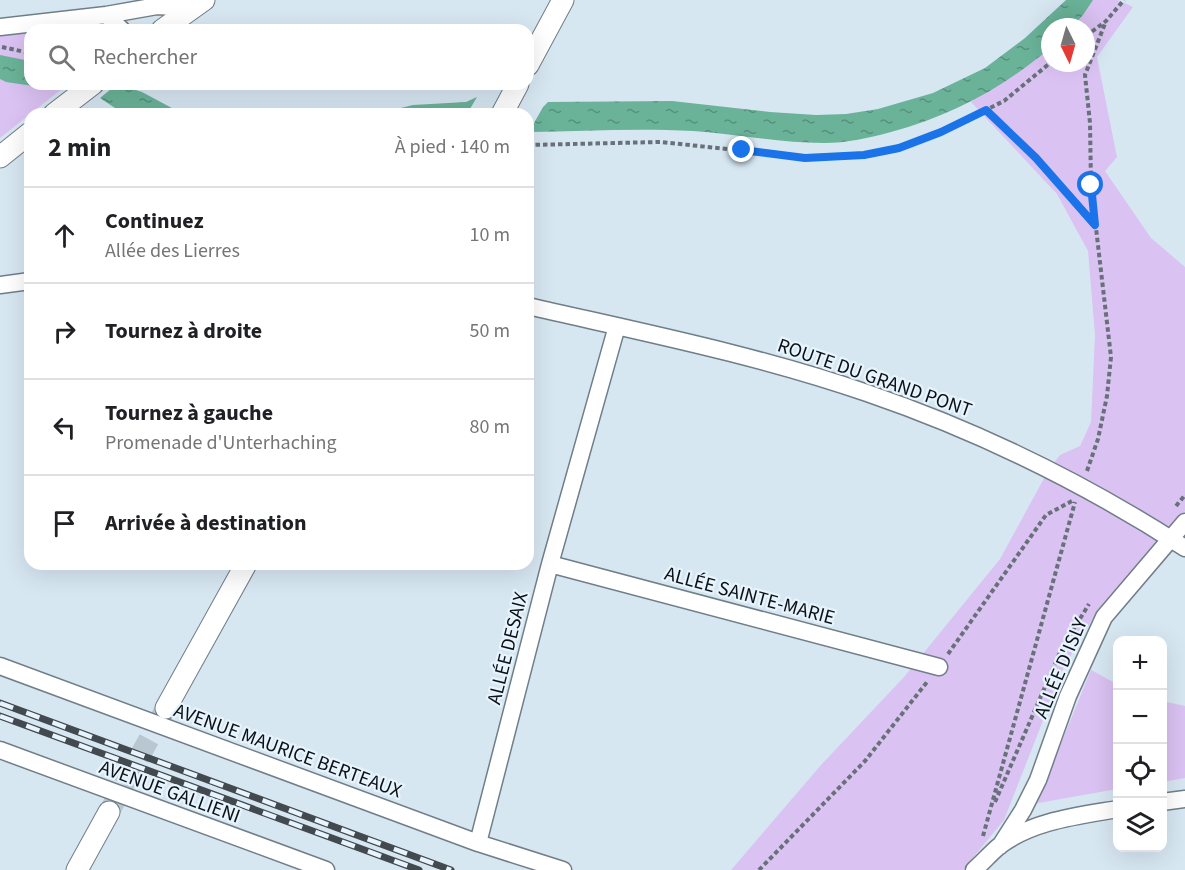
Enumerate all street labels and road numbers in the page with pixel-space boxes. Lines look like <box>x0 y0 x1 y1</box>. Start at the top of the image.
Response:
street label: ROUTE DU GRAND PONT <box>774 331 976 424</box>
street label: ALLÉE SAINTE-MARIE <box>662 560 838 632</box>
street label: ALLÉE DESAIX <box>480 589 535 708</box>
street label: ALLÉE D'ISLY <box>1027 614 1095 723</box>
street label: AVENUE MAURICE BERTEAUX <box>170 697 405 805</box>
street label: AVENUE GALLIENI <box>95 753 244 830</box>

